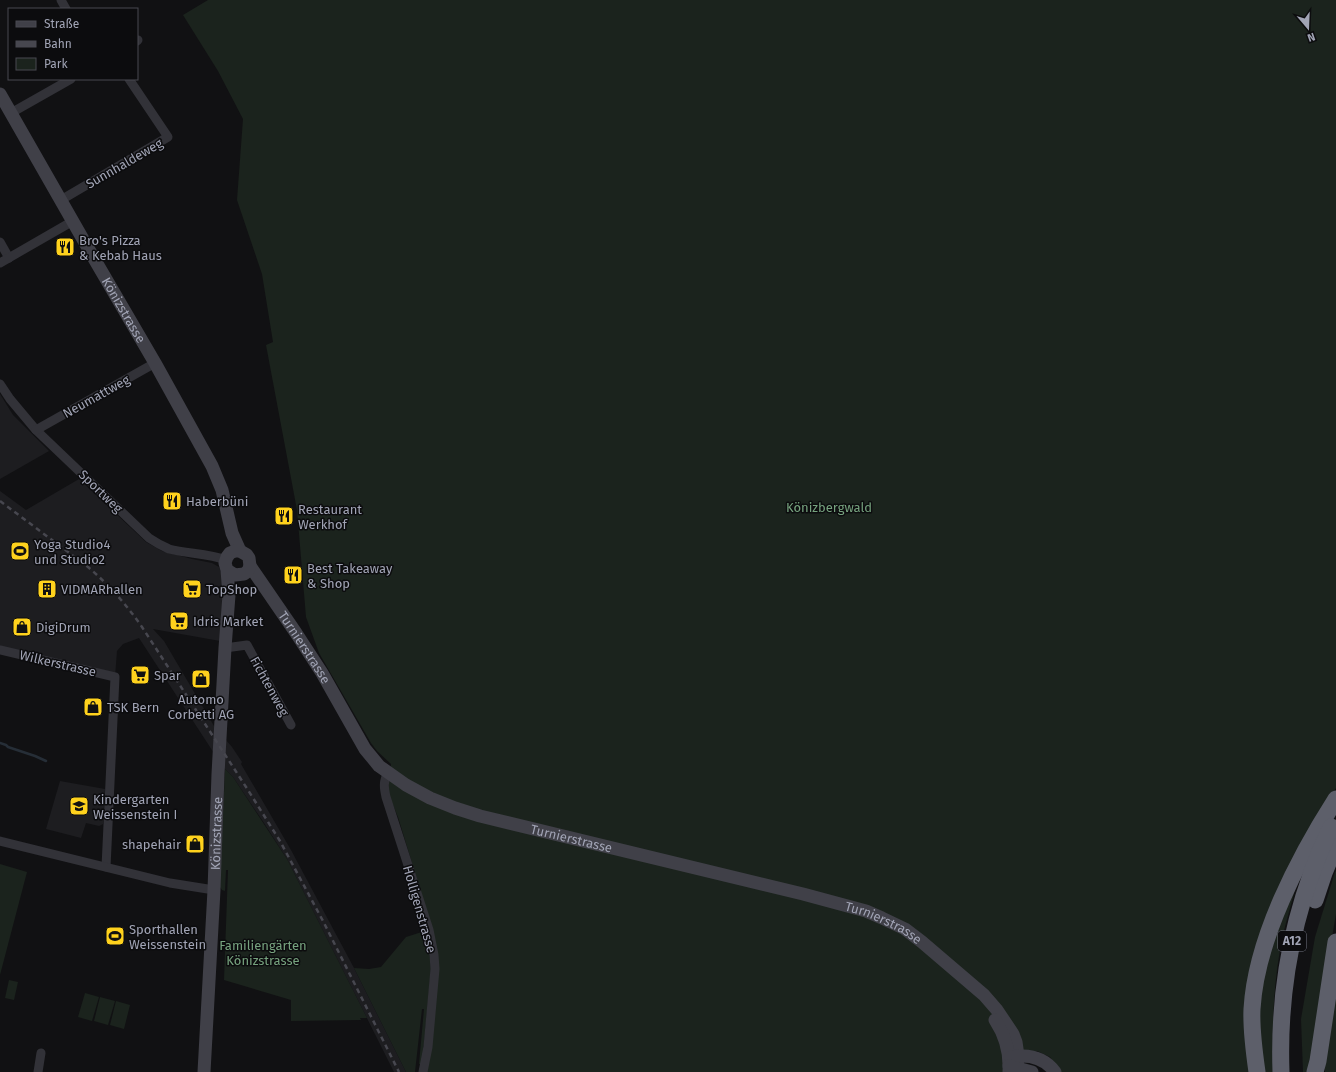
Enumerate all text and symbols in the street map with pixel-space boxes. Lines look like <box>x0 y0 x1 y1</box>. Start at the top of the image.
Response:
legend <box>8 8 138 80</box>
north arrow <box>1288 8 1328 48</box>
text: Straße <box>44 17 79 31</box>
text: N <box>1306 30 1317 44</box>
text: Bahn <box>44 37 72 51</box>
text: Park <box>44 57 68 71</box>
street label: Sunnhaldeweg <box>83 135 166 191</box>
place label: Bro's Pizza & Kebab Haus <box>79 233 162 263</box>
restaurant icon: Bro's Pizza & Kebab Haus <box>54 236 76 258</box>
street label: Könizstrasse <box>99 275 149 346</box>
street label: Neumattweg <box>60 372 133 421</box>
street label: Sportweg <box>76 467 126 516</box>
restaurant icon: Haberbüni <box>161 490 183 512</box>
place label: Haberbüni <box>186 494 248 509</box>
park label: Könizbergwald <box>786 500 872 515</box>
place label: Restaurant Werkhof <box>298 502 362 532</box>
restaurant icon: Restaurant Werkhof <box>273 505 295 527</box>
place label: Yoga Studio4 und Studio2 <box>34 537 110 567</box>
sports icon: Yoga Studio4 und Studio2 <box>9 540 31 562</box>
place label: Best Takeaway & Shop <box>307 561 393 591</box>
restaurant icon: Best Takeaway & Shop <box>282 564 304 586</box>
building icon: VIDMARhallen <box>36 578 58 600</box>
supermarket icon: TopShop <box>181 578 203 600</box>
place label: VIDMARhallen <box>61 582 143 597</box>
place label: TopShop <box>206 582 257 597</box>
street label: Turnierstrasse <box>275 608 333 686</box>
supermarket icon: Idris Market <box>168 610 190 632</box>
place label: Idris Market <box>193 614 264 629</box>
shop icon: DigiDrum <box>11 616 33 638</box>
place label: DigiDrum <box>36 620 91 635</box>
street label: Wilkerstrasse <box>18 647 98 680</box>
street label: Fichtenweg <box>247 654 292 719</box>
supermarket icon: Spar <box>129 664 151 686</box>
place label: Spar <box>154 668 181 683</box>
shop icon: Automo Corbetti AG <box>190 668 212 690</box>
place label: Automo Corbetti AG <box>168 692 234 722</box>
shop icon: TSK Bern <box>82 696 104 718</box>
place label: TSK Bern <box>107 700 159 715</box>
place label: Kindergarten Weissenstein I <box>93 792 177 822</box>
school or university icon: Kindergarten Weissenstein I <box>68 795 90 817</box>
street label: Könizstrasse <box>208 796 225 870</box>
street label: Turnierstrasse <box>529 822 614 856</box>
shop icon: shapehair <box>184 833 206 855</box>
place label: shapehair <box>122 837 181 852</box>
street label: Holligenstrasse <box>400 864 439 955</box>
street label: Turnierstrasse <box>844 899 925 947</box>
place label: Sporthallen Weissenstein <box>129 922 206 952</box>
sports icon: Sporthallen Weissenstein <box>104 925 126 947</box>
road number: A12 <box>1278 931 1306 951</box>
park label: Familiengärten Könizstrasse <box>219 938 307 968</box>

